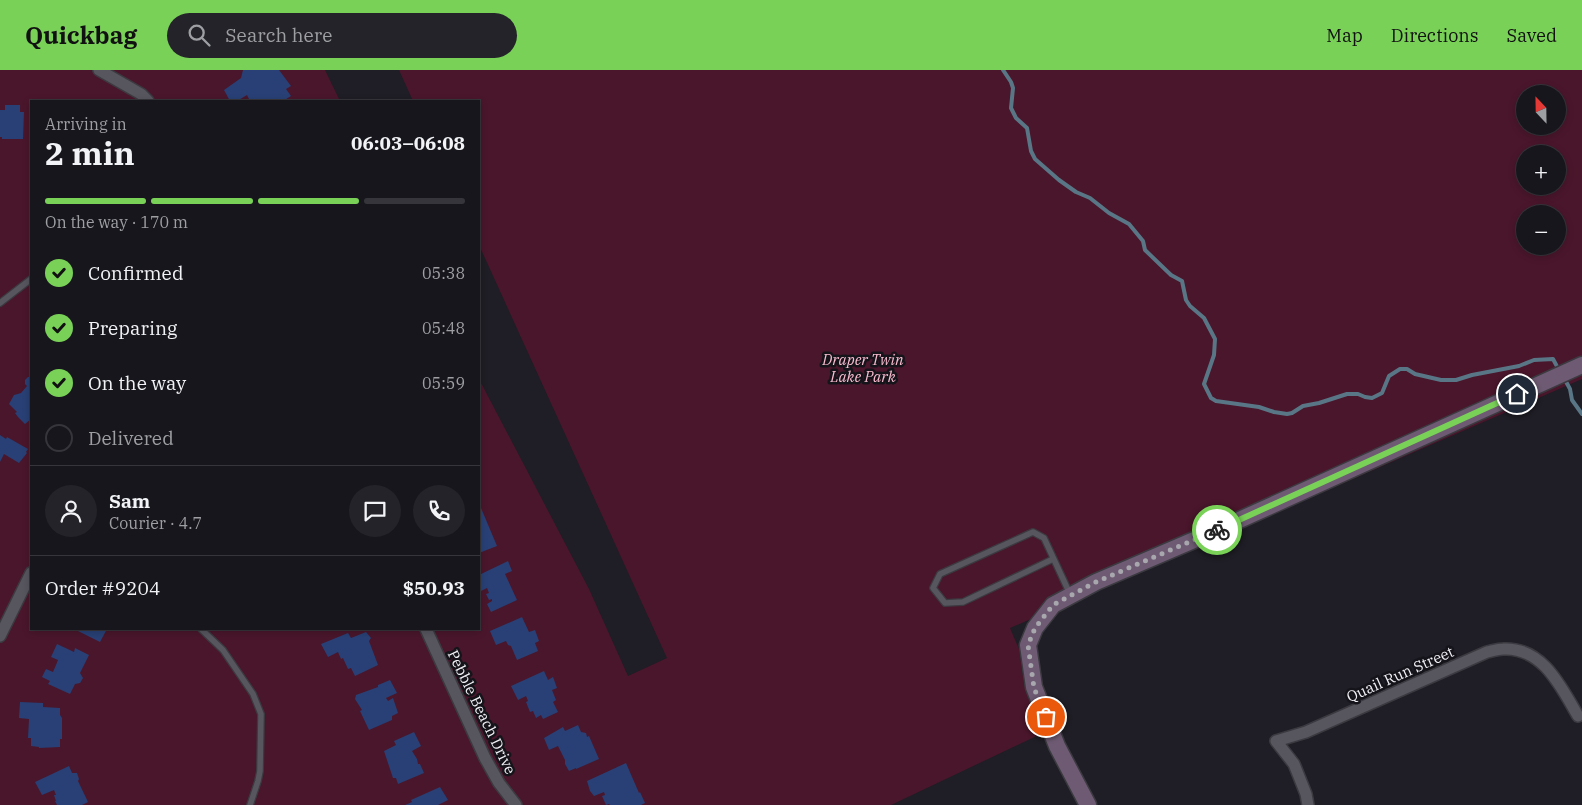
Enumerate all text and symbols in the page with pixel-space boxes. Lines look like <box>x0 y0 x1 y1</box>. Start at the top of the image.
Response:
search box <box>167 13 517 58</box>
text: Quickbag <box>25 19 137 51</box>
icon: search <box>185 21 213 49</box>
text: Search here <box>225 23 332 47</box>
text: Map <box>1326 24 1363 47</box>
text: Directions <box>1391 24 1479 47</box>
text: Saved <box>1507 24 1557 47</box>
north arrow <box>1516 85 1566 135</box>
map controls <box>1516 85 1566 255</box>
text: Arriving in <box>45 114 127 134</box>
text: 06:03–06:08 <box>351 131 465 155</box>
text: 2 min <box>45 132 135 174</box>
button: + <box>1516 145 1566 195</box>
button: − <box>1516 205 1566 255</box>
text: On the way · 170 m <box>45 212 188 232</box>
icon: check <box>45 259 73 287</box>
text: Confirmed <box>88 261 183 285</box>
text: 05:38 <box>422 263 465 283</box>
icon: check <box>45 314 73 342</box>
text: Preparing <box>88 316 177 340</box>
text: 05:48 <box>422 318 465 338</box>
park label: Draper Twin Lake Park <box>821 350 904 386</box>
icon: check <box>45 369 73 397</box>
text: On the way <box>88 371 186 395</box>
text: 05:59 <box>422 373 465 393</box>
pin <box>1496 373 1538 415</box>
icon: home <box>1503 380 1531 408</box>
text: Delivered <box>88 426 174 450</box>
button: person <box>45 485 97 537</box>
button: chat <box>349 485 401 537</box>
button: phone <box>413 485 465 537</box>
text: Sam <box>109 489 150 513</box>
courier <box>1192 505 1242 555</box>
text: Courier · 4.7 <box>109 513 202 533</box>
icon: bike <box>1203 516 1231 544</box>
text: Order #9204 <box>45 576 160 600</box>
text: $50.93 <box>403 576 465 600</box>
street label: Quail Run Street <box>1343 642 1457 706</box>
street label: Pebble Beach Drive <box>444 647 520 777</box>
pin <box>1025 696 1067 738</box>
icon: bag <box>1032 703 1060 731</box>

